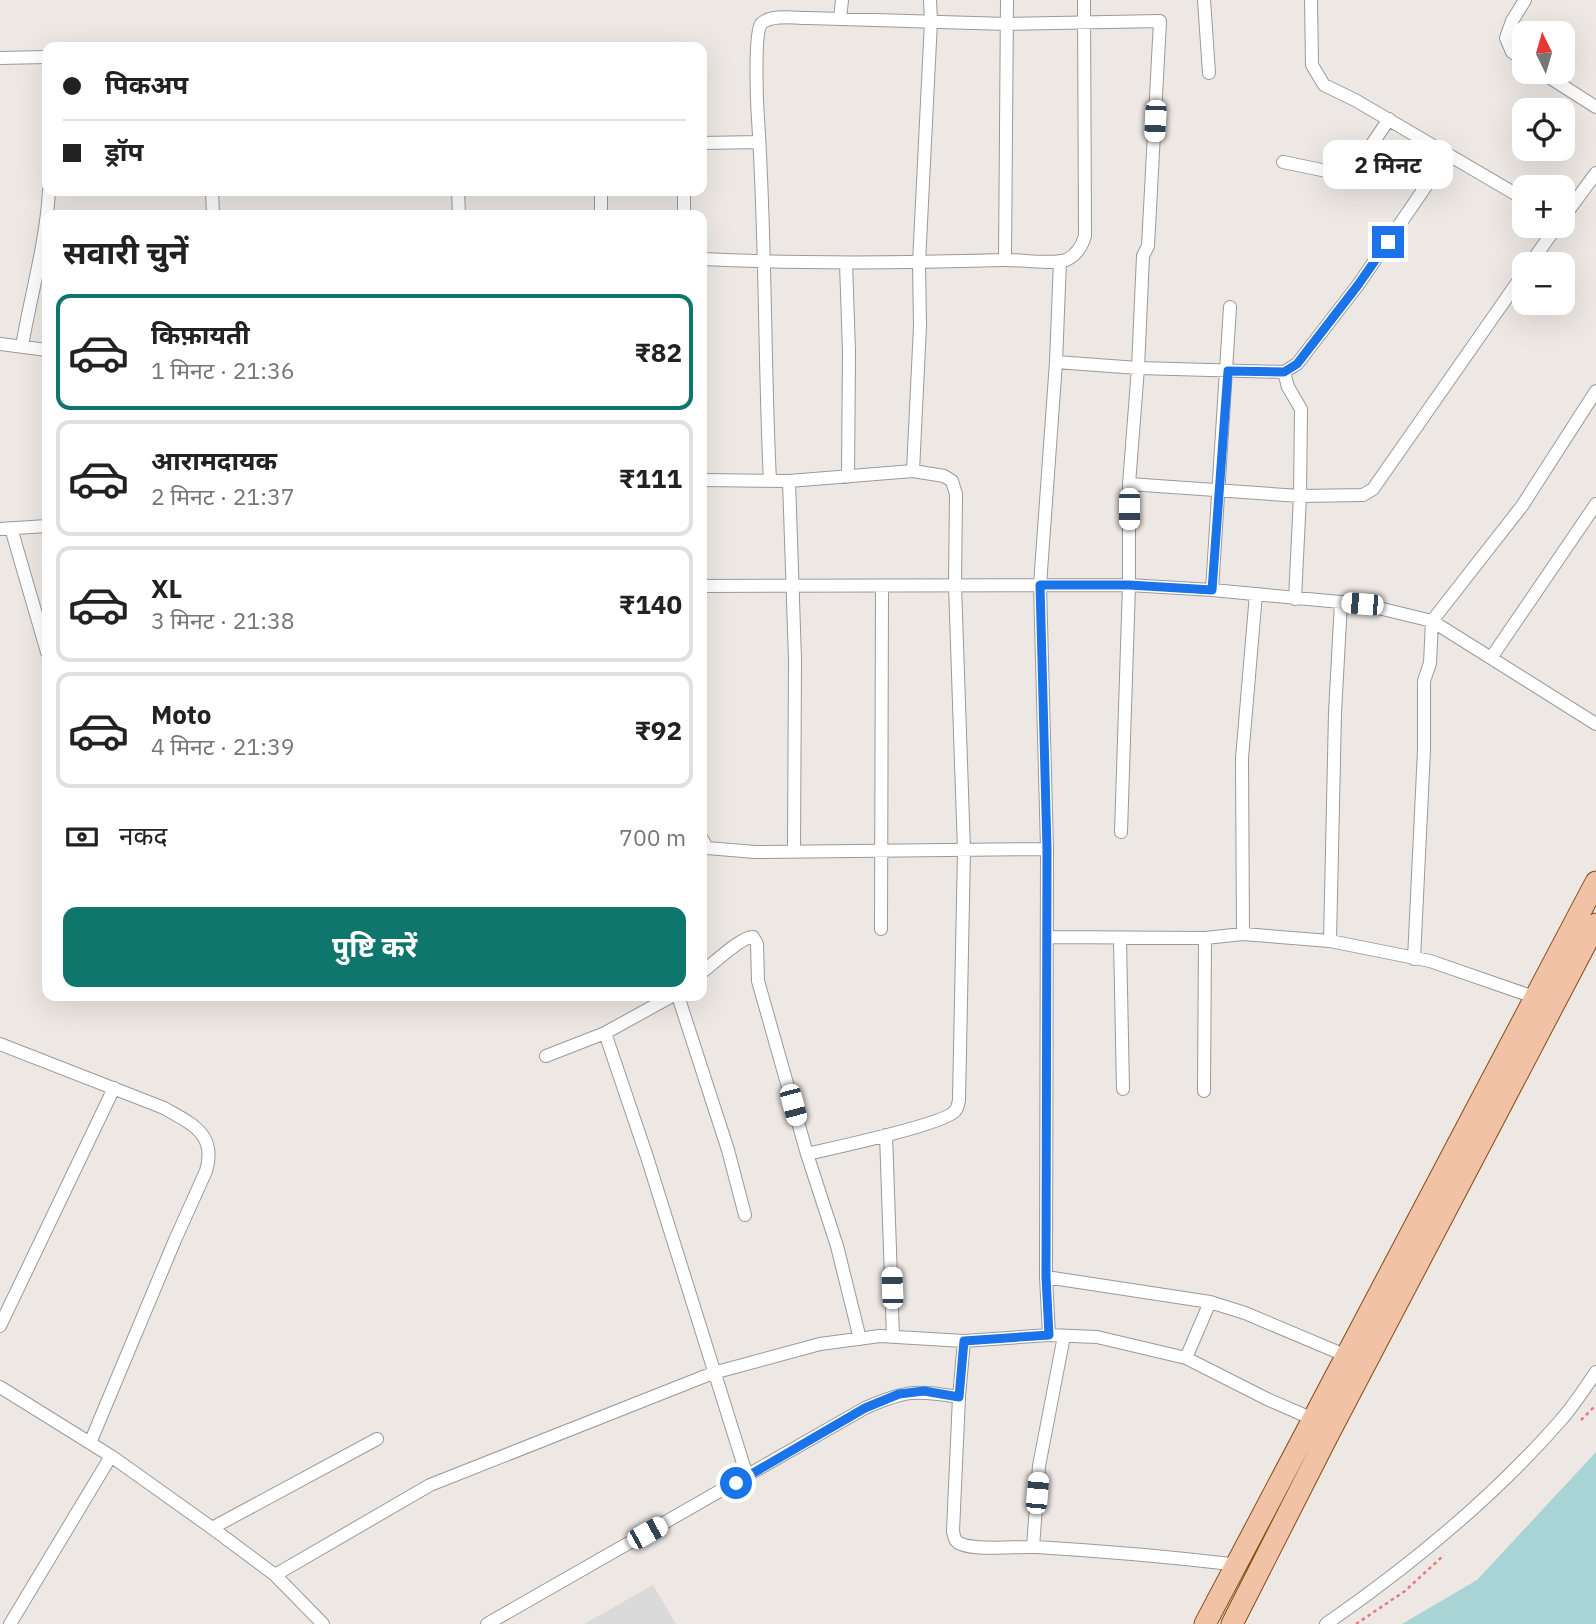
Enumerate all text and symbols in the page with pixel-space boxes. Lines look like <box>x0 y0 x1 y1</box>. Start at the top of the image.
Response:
north arrow <box>1512 21 1575 84</box>
map controls <box>1512 21 1575 315</box>
text: पिकअप <box>105 67 188 101</box>
button: locate <box>1512 98 1575 161</box>
car <box>1144 99 1167 143</box>
text: ड्रॉप <box>105 134 143 168</box>
callout: 2 मिनट <box>1323 140 1453 190</box>
text: 2 मिनट <box>1354 149 1422 179</box>
button: + <box>1512 175 1575 238</box>
route end <box>1372 226 1404 258</box>
text: सवारी चुनें <box>63 231 188 273</box>
button: − <box>1512 252 1575 315</box>
text: किफ़ायती <box>151 317 250 351</box>
icon: car <box>67 321 130 384</box>
text: ₹82 <box>634 335 682 369</box>
text: 1 मिनट · 21:36 <box>151 355 295 385</box>
text: आरामदायक <box>151 443 277 477</box>
icon: car <box>67 447 130 510</box>
text: ₹111 <box>619 461 682 495</box>
text: 2 मिनट · 21:37 <box>151 481 295 511</box>
car <box>1119 488 1140 530</box>
text: XL <box>151 571 182 605</box>
icon: car <box>67 573 130 636</box>
text: ₹140 <box>619 587 682 621</box>
car <box>1341 592 1384 616</box>
text: 3 मिनट · 21:38 <box>151 605 295 635</box>
text: Moto <box>151 697 211 731</box>
icon: car <box>67 699 130 762</box>
text: ₹92 <box>634 713 682 747</box>
text: 4 मिनट · 21:39 <box>151 731 295 761</box>
icon: cash <box>63 818 101 856</box>
text: नकद <box>119 818 167 852</box>
text: 700 m <box>619 822 686 852</box>
button: पुष्टि करें <box>63 907 686 987</box>
car <box>778 1082 809 1128</box>
car <box>881 1267 904 1309</box>
route start <box>720 1467 752 1499</box>
car <box>1025 1471 1050 1515</box>
car <box>624 1514 671 1552</box>

